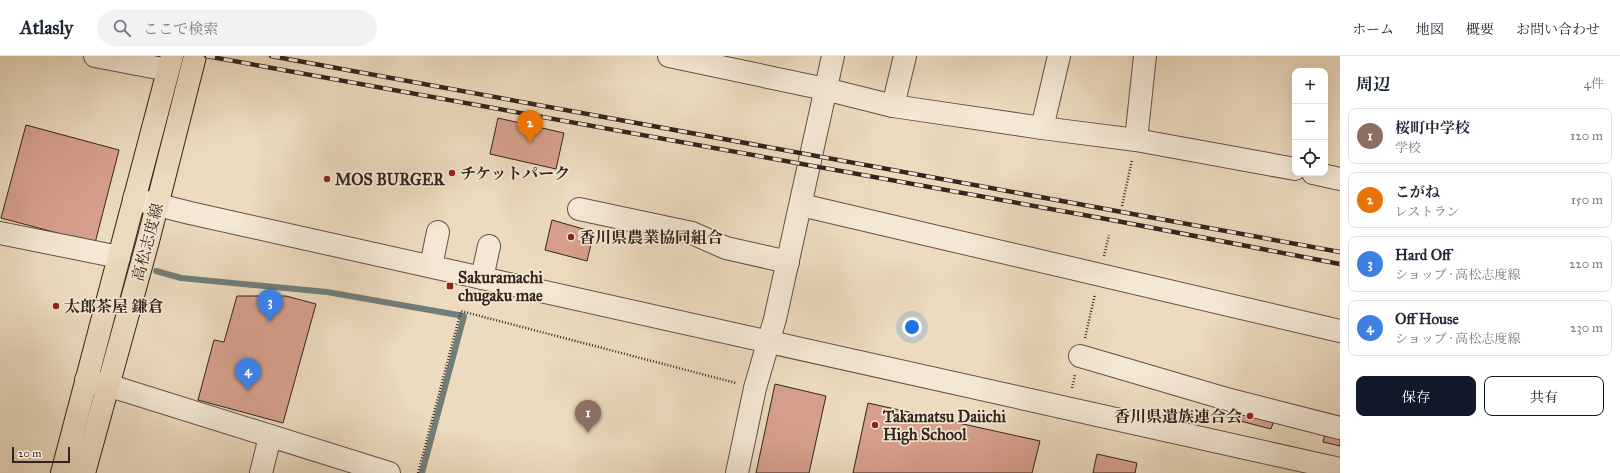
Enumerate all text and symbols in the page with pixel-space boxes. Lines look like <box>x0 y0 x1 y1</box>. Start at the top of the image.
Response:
search box <box>97 10 377 46</box>
text: Atlasly <box>20 16 73 39</box>
icon: search <box>111 17 133 39</box>
text: ここで検索 <box>143 20 218 38</box>
text: ホーム <box>1352 21 1394 38</box>
text: 地図 <box>1416 21 1444 38</box>
text: 概要 <box>1466 21 1494 38</box>
text: お問い合わせ <box>1516 21 1600 38</box>
map controls <box>1292 68 1328 176</box>
button: + <box>1292 68 1328 104</box>
text: 周辺 <box>1356 74 1390 95</box>
text: 4件 <box>1584 76 1604 92</box>
button: − <box>1292 104 1328 140</box>
pin: 2 <box>517 110 543 143</box>
text: 桜町中学校 <box>1395 119 1470 137</box>
text: 1 <box>1367 128 1373 144</box>
text: 120 m <box>1570 128 1603 144</box>
button: locate <box>1292 140 1328 176</box>
text: 学校 <box>1395 140 1421 156</box>
place label: チケットパーク <box>460 164 570 183</box>
marker: チケットパーク <box>447 168 457 178</box>
place label: MOS BURGER <box>335 170 445 189</box>
marker: MOS BURGER <box>322 174 332 184</box>
text: こがね <box>1395 183 1440 201</box>
text: 2 <box>1367 192 1373 208</box>
text: 150 m <box>1571 192 1603 208</box>
street label: 高松志度線 <box>128 201 167 283</box>
text: レストラン <box>1395 204 1460 220</box>
place label: 香川県農業協同組合 <box>579 228 723 247</box>
marker: 香川県農業協同組合 <box>566 232 576 242</box>
text: Hard Off <box>1395 246 1451 264</box>
text: 3 <box>1367 256 1373 272</box>
text: 220 m <box>1569 256 1603 272</box>
text: ショップ · 高松志度線 <box>1395 267 1520 283</box>
place label: Sakuramachi chugaku mae <box>458 268 544 306</box>
marker: Sakuramachi chugaku mae <box>445 281 455 291</box>
pin: 3 <box>257 289 283 322</box>
place label: 太郎茶屋 鎌倉 <box>64 297 163 316</box>
marker: 太郎茶屋 鎌倉 <box>51 301 61 311</box>
text: Off House <box>1395 310 1459 328</box>
your location <box>902 317 922 337</box>
text: 4 <box>1366 320 1374 336</box>
text: 230 m <box>1570 320 1603 336</box>
text: ショップ · 高松志度線 <box>1395 331 1520 347</box>
pin: 4 <box>235 358 261 391</box>
button: 保存 <box>1356 376 1476 416</box>
button: 共有 <box>1484 376 1604 416</box>
pin: 1 <box>575 400 601 433</box>
place label: Takamatsu Daiichi High School <box>882 407 1006 445</box>
place label: 香川県遺族連合会 <box>1114 407 1242 426</box>
marker: 香川県遺族連合会 <box>1245 411 1255 421</box>
marker: Takamatsu Daiichi High School <box>870 420 880 430</box>
scale bar <box>12 445 70 464</box>
text: 20 m <box>18 447 41 460</box>

